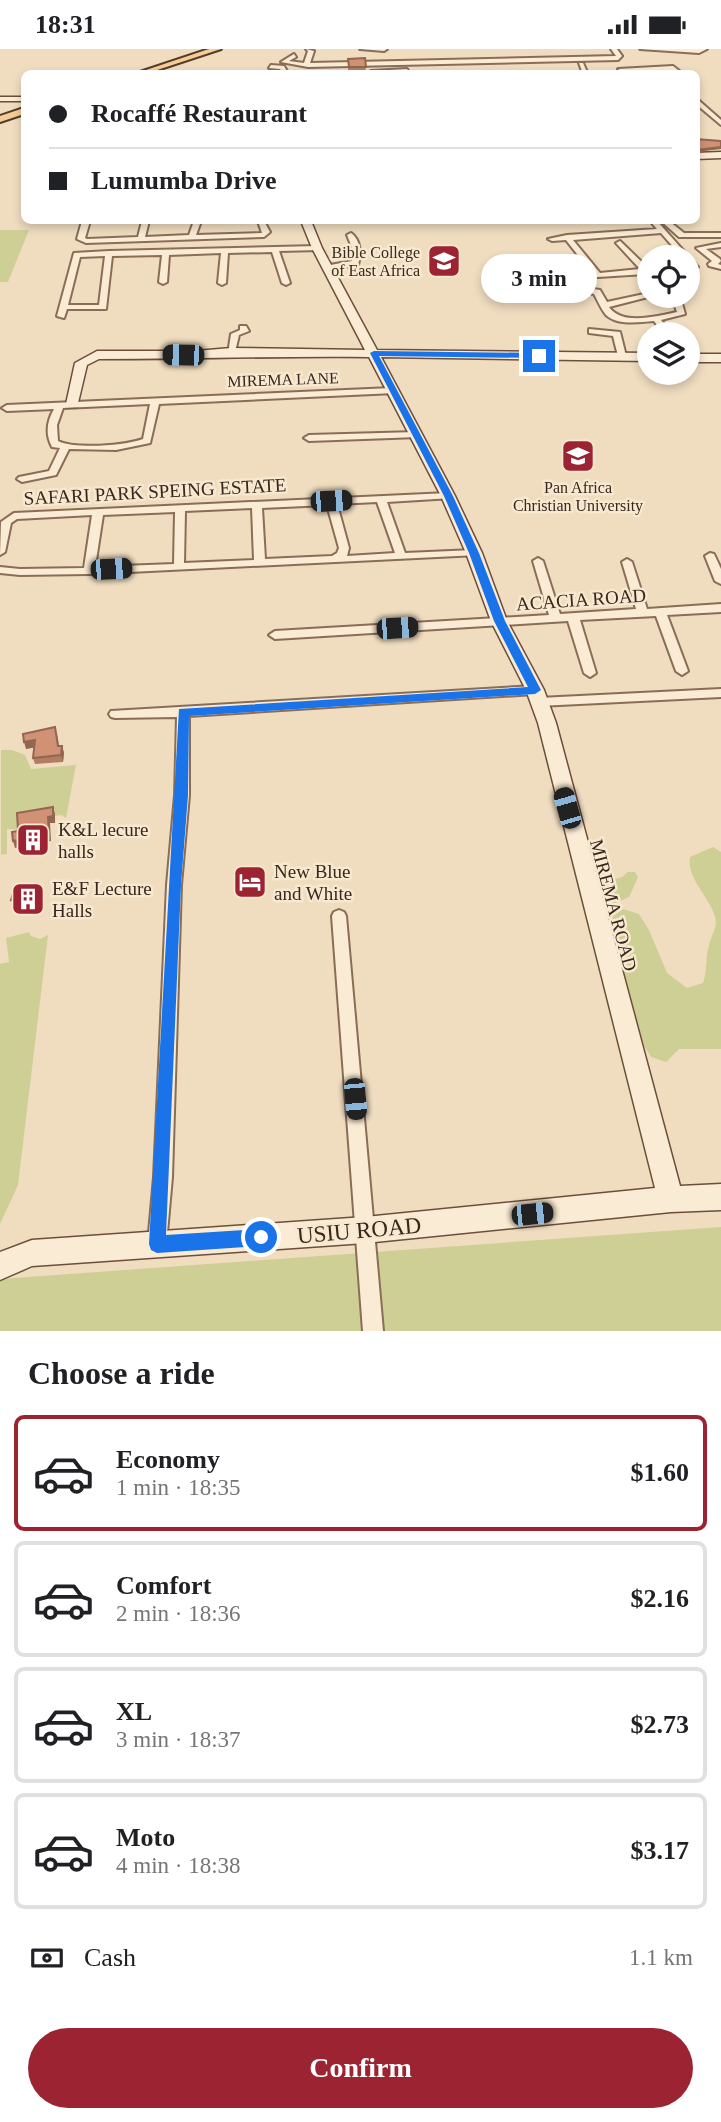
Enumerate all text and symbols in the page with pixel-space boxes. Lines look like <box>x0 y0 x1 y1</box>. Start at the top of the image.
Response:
text: 18:31 <box>35 10 96 39</box>
text: Rocaffé Restaurant <box>91 99 307 128</box>
text: Lumumba Drive <box>91 166 277 195</box>
school or university icon: Bible College of East Africa <box>425 242 463 280</box>
place label: Bible College of East Africa <box>331 244 420 279</box>
map controls <box>637 245 700 385</box>
button: locate <box>637 245 700 308</box>
callout: 3 min <box>481 254 597 303</box>
text: 3 min <box>511 266 567 291</box>
button: layers <box>637 322 700 385</box>
route end <box>523 340 555 372</box>
car <box>162 344 205 366</box>
street label: MIREMA LANE <box>227 369 339 390</box>
school or university icon: Pan Africa Christian University <box>559 437 597 475</box>
street label: SAFARI PARK SPEING ESTATE <box>23 474 287 509</box>
place label: Pan Africa Christian University <box>513 479 643 515</box>
car <box>310 489 353 513</box>
car <box>90 557 133 581</box>
street label: ACACIA ROAD <box>515 584 647 615</box>
car <box>376 616 419 640</box>
car <box>552 785 583 831</box>
place label: K&L lecure halls <box>58 819 149 862</box>
building icon: K&L lecure halls <box>14 821 52 859</box>
street label: MIREMA ROAD <box>586 837 641 973</box>
place label: New Blue and White <box>274 861 352 904</box>
hotel icon: New Blue and White <box>231 863 269 901</box>
place label: E&F Lecture Halls <box>52 878 152 921</box>
building icon: E&F Lecture Halls <box>9 880 47 918</box>
car <box>343 1077 368 1121</box>
car <box>511 1201 554 1227</box>
street label: USIU ROAD <box>296 1213 422 1248</box>
route start <box>245 1221 277 1253</box>
text: Choose a ride <box>28 1355 215 1391</box>
icon: car <box>32 1442 95 1505</box>
text: Economy <box>116 1445 220 1474</box>
text: $1.60 <box>631 1458 689 1487</box>
text: 1 min · 18:35 <box>116 1475 241 1500</box>
icon: car <box>32 1568 95 1631</box>
text: Comfort <box>116 1571 211 1600</box>
text: $2.16 <box>631 1584 689 1613</box>
text: 2 min · 18:36 <box>116 1601 241 1626</box>
icon: car <box>32 1694 95 1757</box>
text: XL <box>116 1697 152 1726</box>
text: $2.73 <box>631 1710 689 1739</box>
text: 3 min · 18:37 <box>116 1727 241 1752</box>
icon: car <box>32 1820 95 1883</box>
text: Moto <box>116 1823 175 1852</box>
text: $3.17 <box>631 1836 689 1865</box>
text: 4 min · 18:38 <box>116 1853 241 1878</box>
icon: cash <box>28 1939 66 1977</box>
text: Cash <box>84 1943 136 1972</box>
text: 1.1 km <box>629 1945 693 1970</box>
button: Confirm <box>28 2028 693 2108</box>

